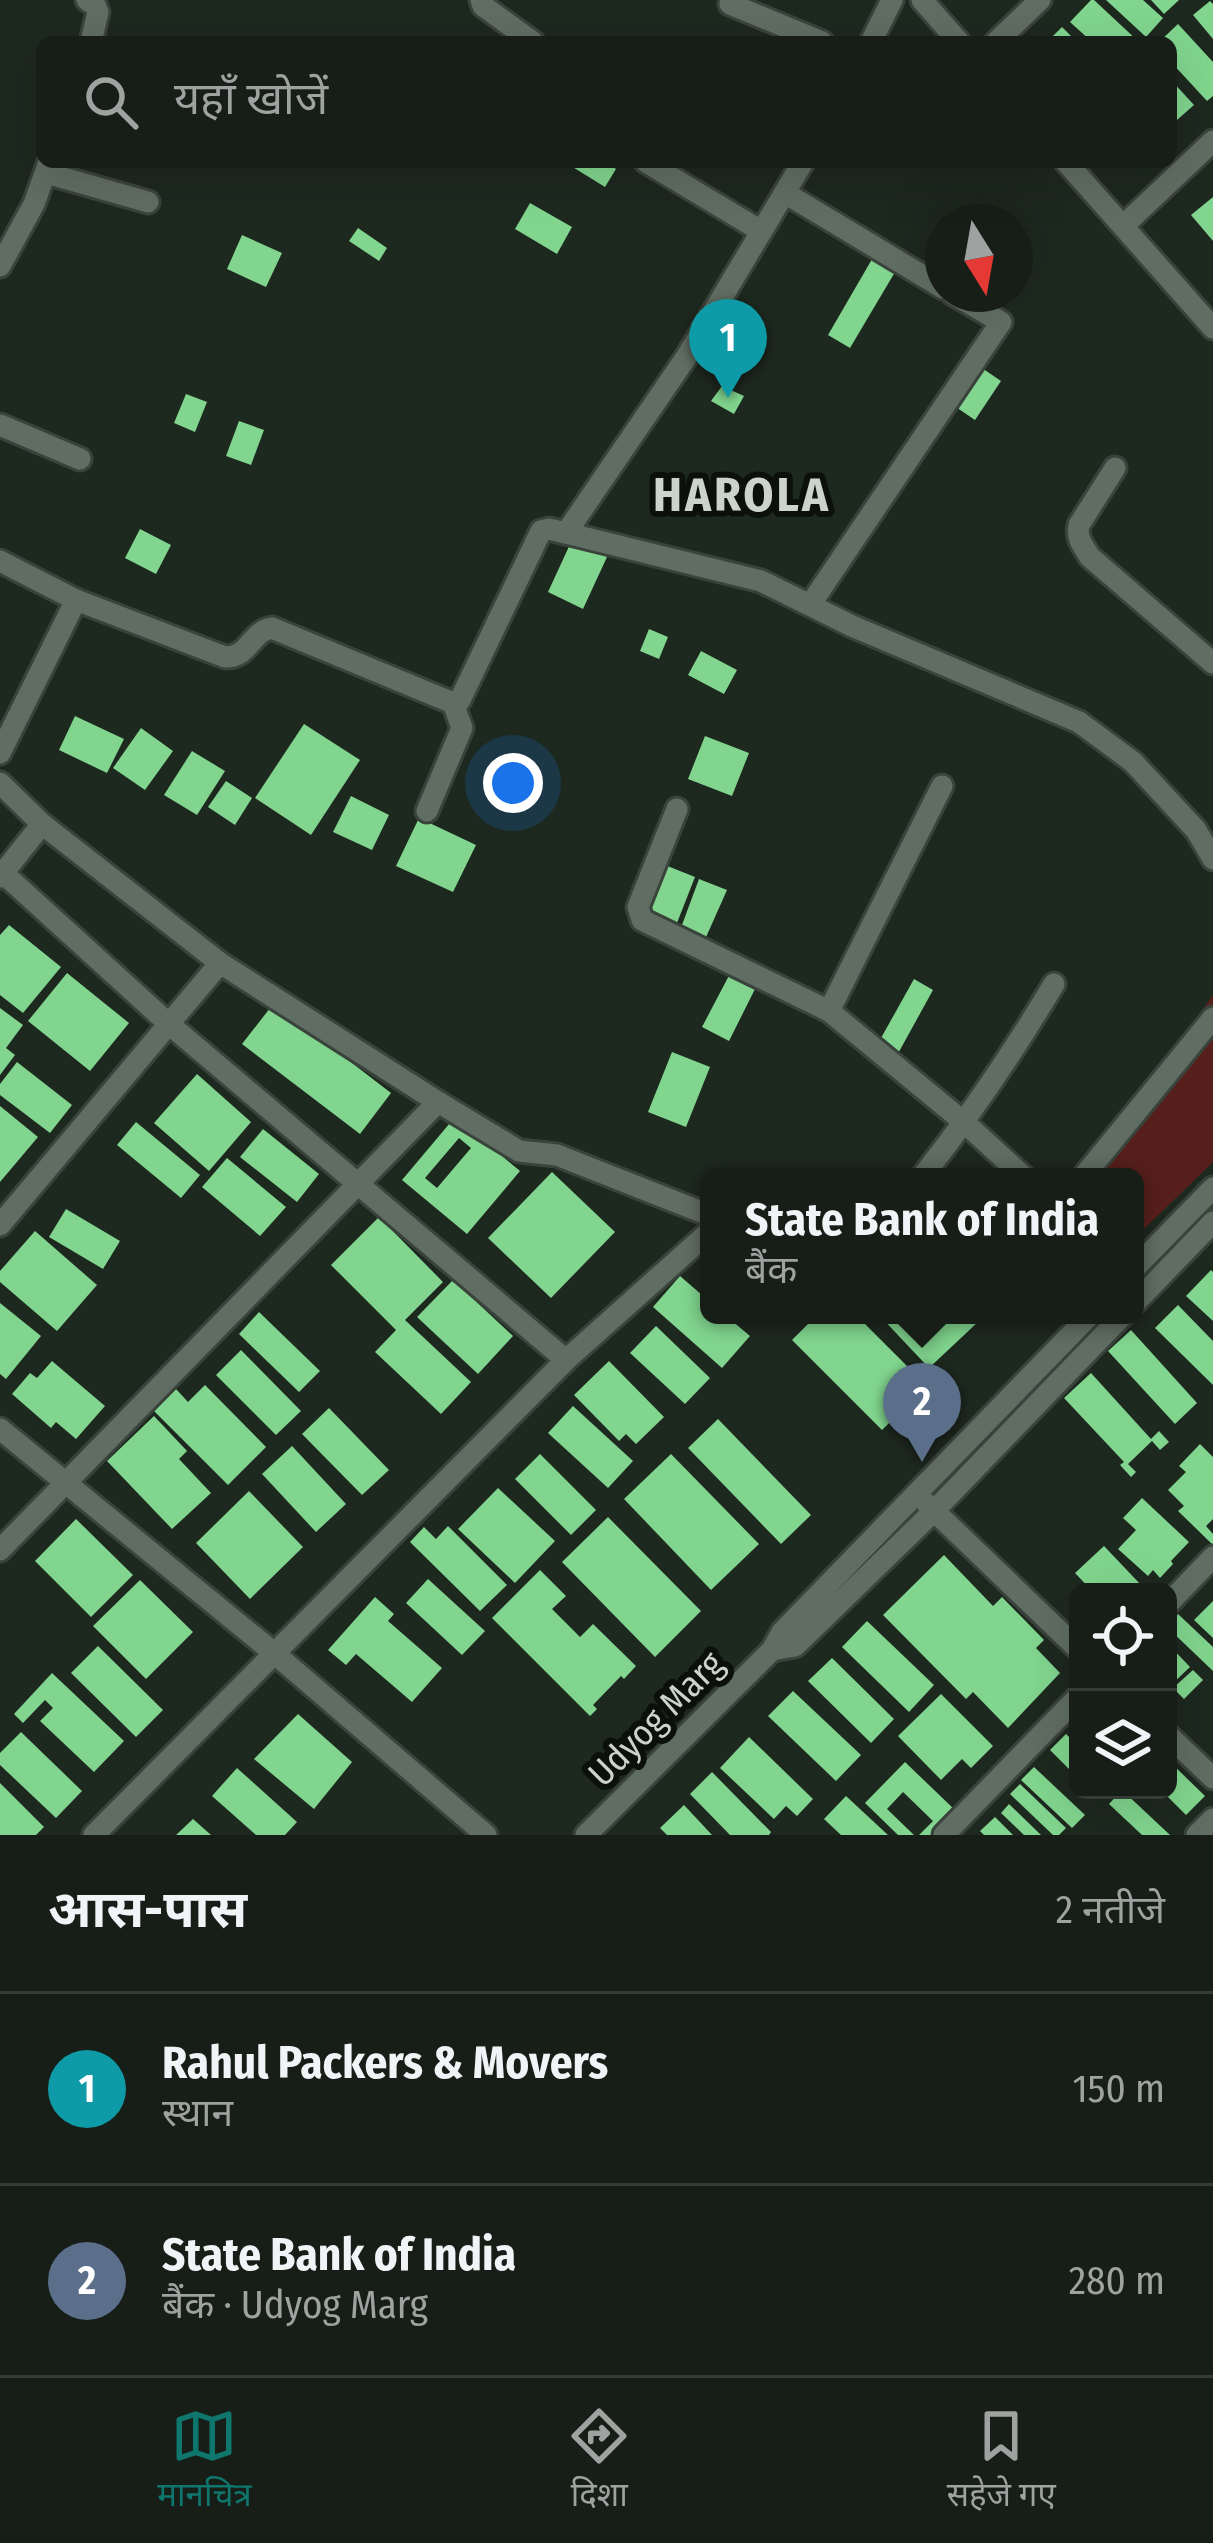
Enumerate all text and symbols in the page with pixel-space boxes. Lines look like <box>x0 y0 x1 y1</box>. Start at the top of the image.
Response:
search box <box>36 36 1177 168</box>
icon: search <box>78 69 144 135</box>
text: यहाँ खोजें <box>174 72 328 126</box>
north arrow <box>925 204 1033 312</box>
pin: 1 <box>689 299 767 398</box>
district label: HAROLA <box>653 466 831 524</box>
your location <box>483 753 543 813</box>
popup <box>700 1168 1144 1324</box>
text: State Bank of India <box>745 1193 1099 1247</box>
text: बैंक <box>745 1247 797 1293</box>
pin: 2 <box>883 1363 961 1462</box>
map controls <box>1069 1583 1177 1799</box>
button: locate <box>1069 1583 1177 1691</box>
street label: Udyog Marg <box>579 1642 733 1796</box>
button: layers <box>1069 1691 1177 1799</box>
text: आस-पास <box>48 1879 247 1941</box>
text: 2 नतीजे <box>1056 1887 1165 1933</box>
text: Rahul Packers & Movers <box>162 2036 608 2090</box>
text: 1 <box>79 2066 95 2112</box>
text: 150 m <box>1072 2066 1165 2112</box>
text: स्थान <box>162 2090 233 2136</box>
text: State Bank of India <box>162 2228 516 2282</box>
text: 2 <box>78 2258 96 2304</box>
text: 280 m <box>1069 2258 1165 2304</box>
text: बैंक · Udyog Marg <box>162 2282 428 2328</box>
tab: मानचित्र <box>157 2403 252 2519</box>
tab: दिशा <box>566 2403 632 2519</box>
tab: सहेजे गए <box>947 2403 1056 2519</box>

